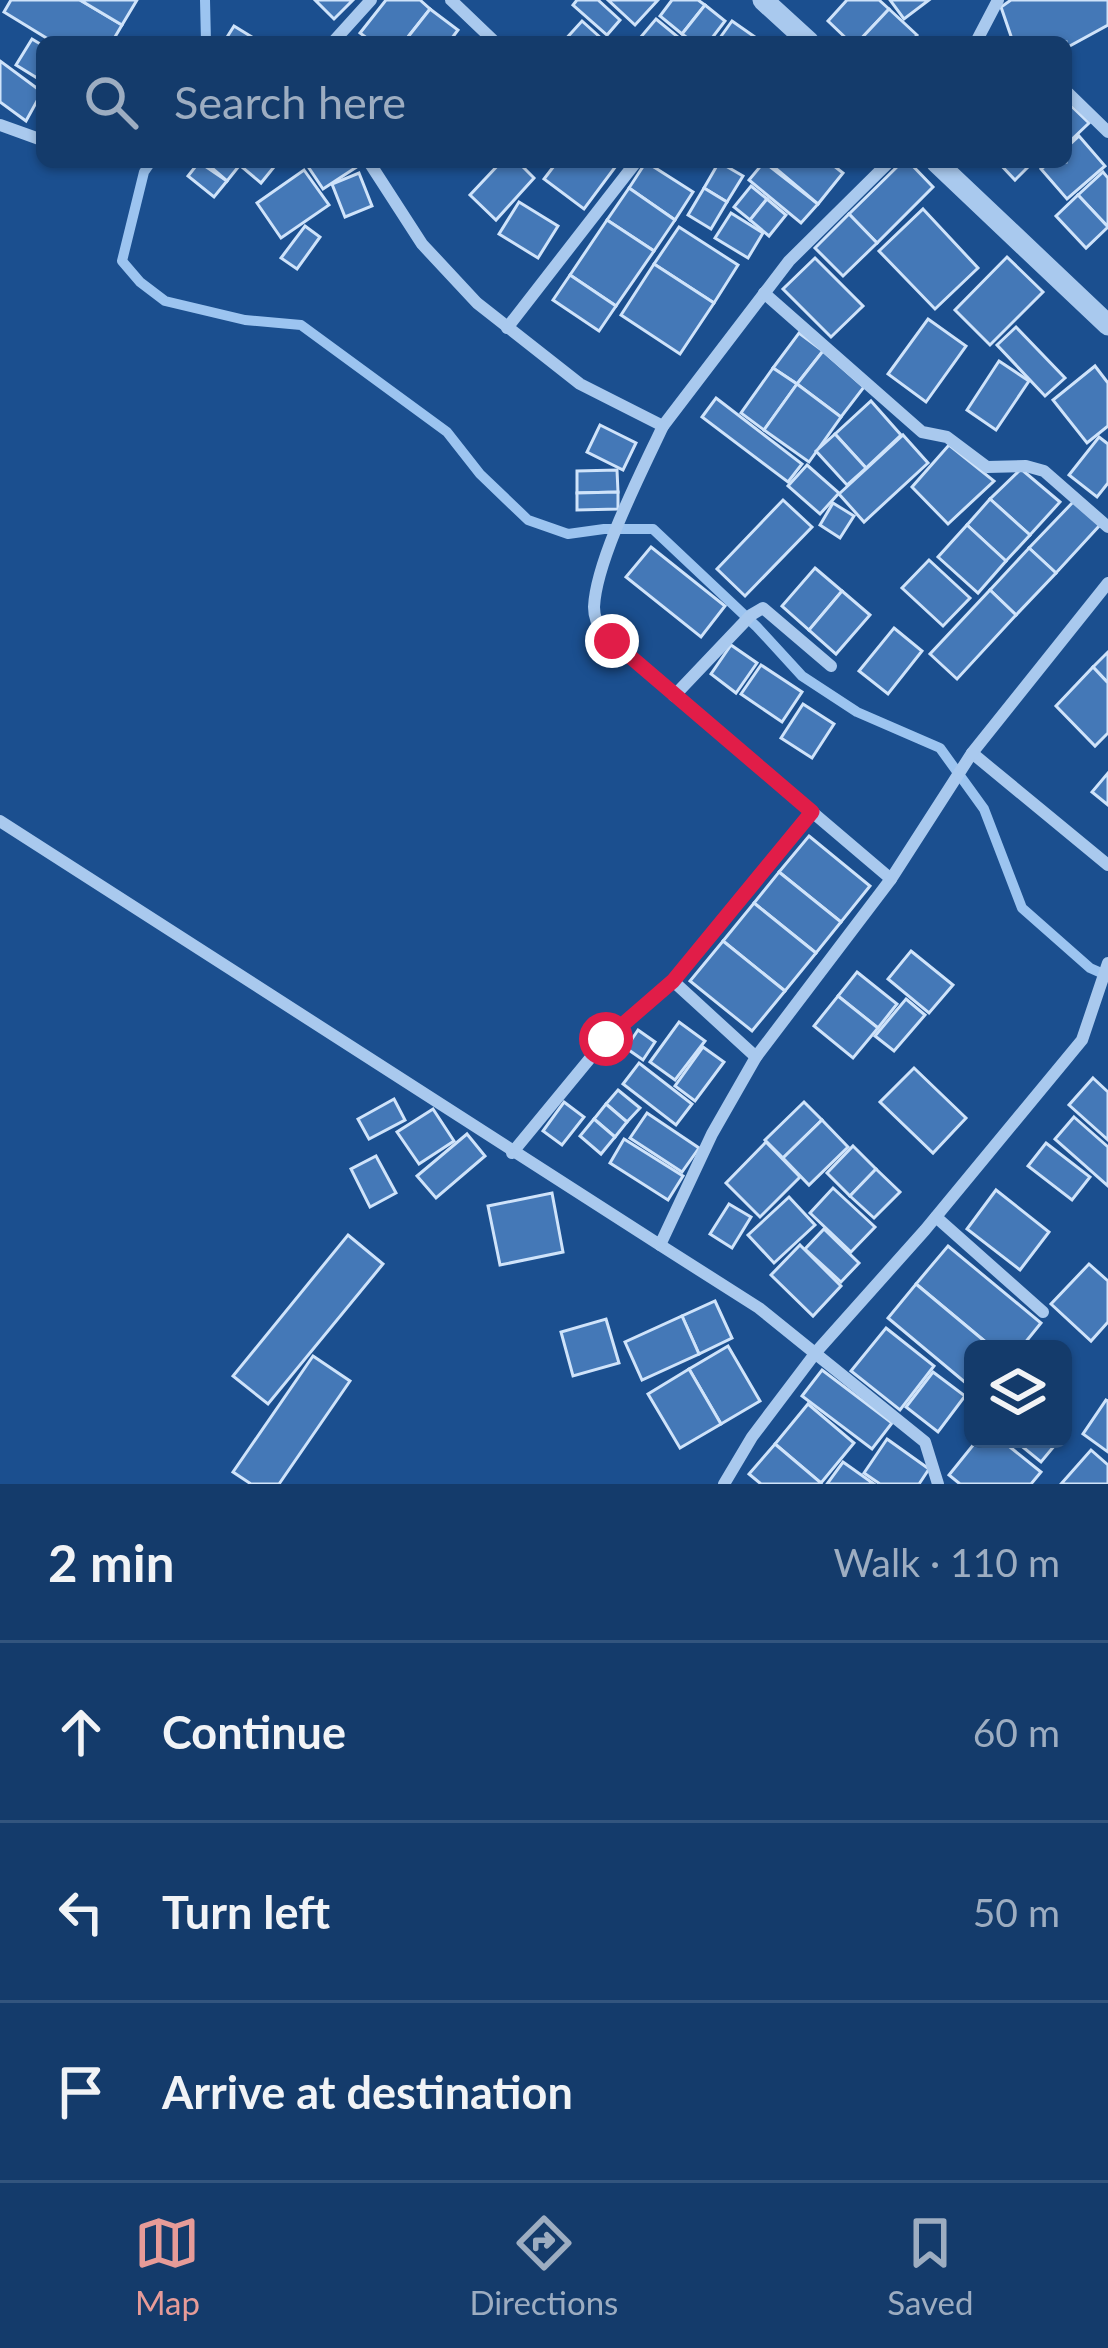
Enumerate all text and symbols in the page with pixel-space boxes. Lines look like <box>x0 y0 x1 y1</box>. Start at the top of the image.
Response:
search box <box>36 36 1072 168</box>
icon: search <box>78 69 144 135</box>
text: Search here <box>174 75 406 129</box>
route end <box>585 614 639 668</box>
route start <box>579 1012 633 1066</box>
map controls <box>964 1340 1072 1448</box>
button: layers <box>964 1340 1072 1448</box>
text: 2 min <box>48 1532 174 1593</box>
text: Walk · 110 m <box>833 1539 1060 1585</box>
icon: ahead <box>48 1699 114 1765</box>
text: Continue <box>162 1705 346 1759</box>
text: 60 m <box>973 1709 1060 1755</box>
icon: left <box>48 1879 114 1945</box>
text: Turn left <box>162 1885 330 1939</box>
text: 50 m <box>973 1889 1060 1935</box>
icon: arrive <box>48 2059 114 2125</box>
text: Arrive at destination <box>162 2065 573 2119</box>
tab: Map <box>134 2210 200 2322</box>
tab: Directions <box>469 2210 618 2322</box>
tab: Saved <box>887 2210 974 2322</box>

